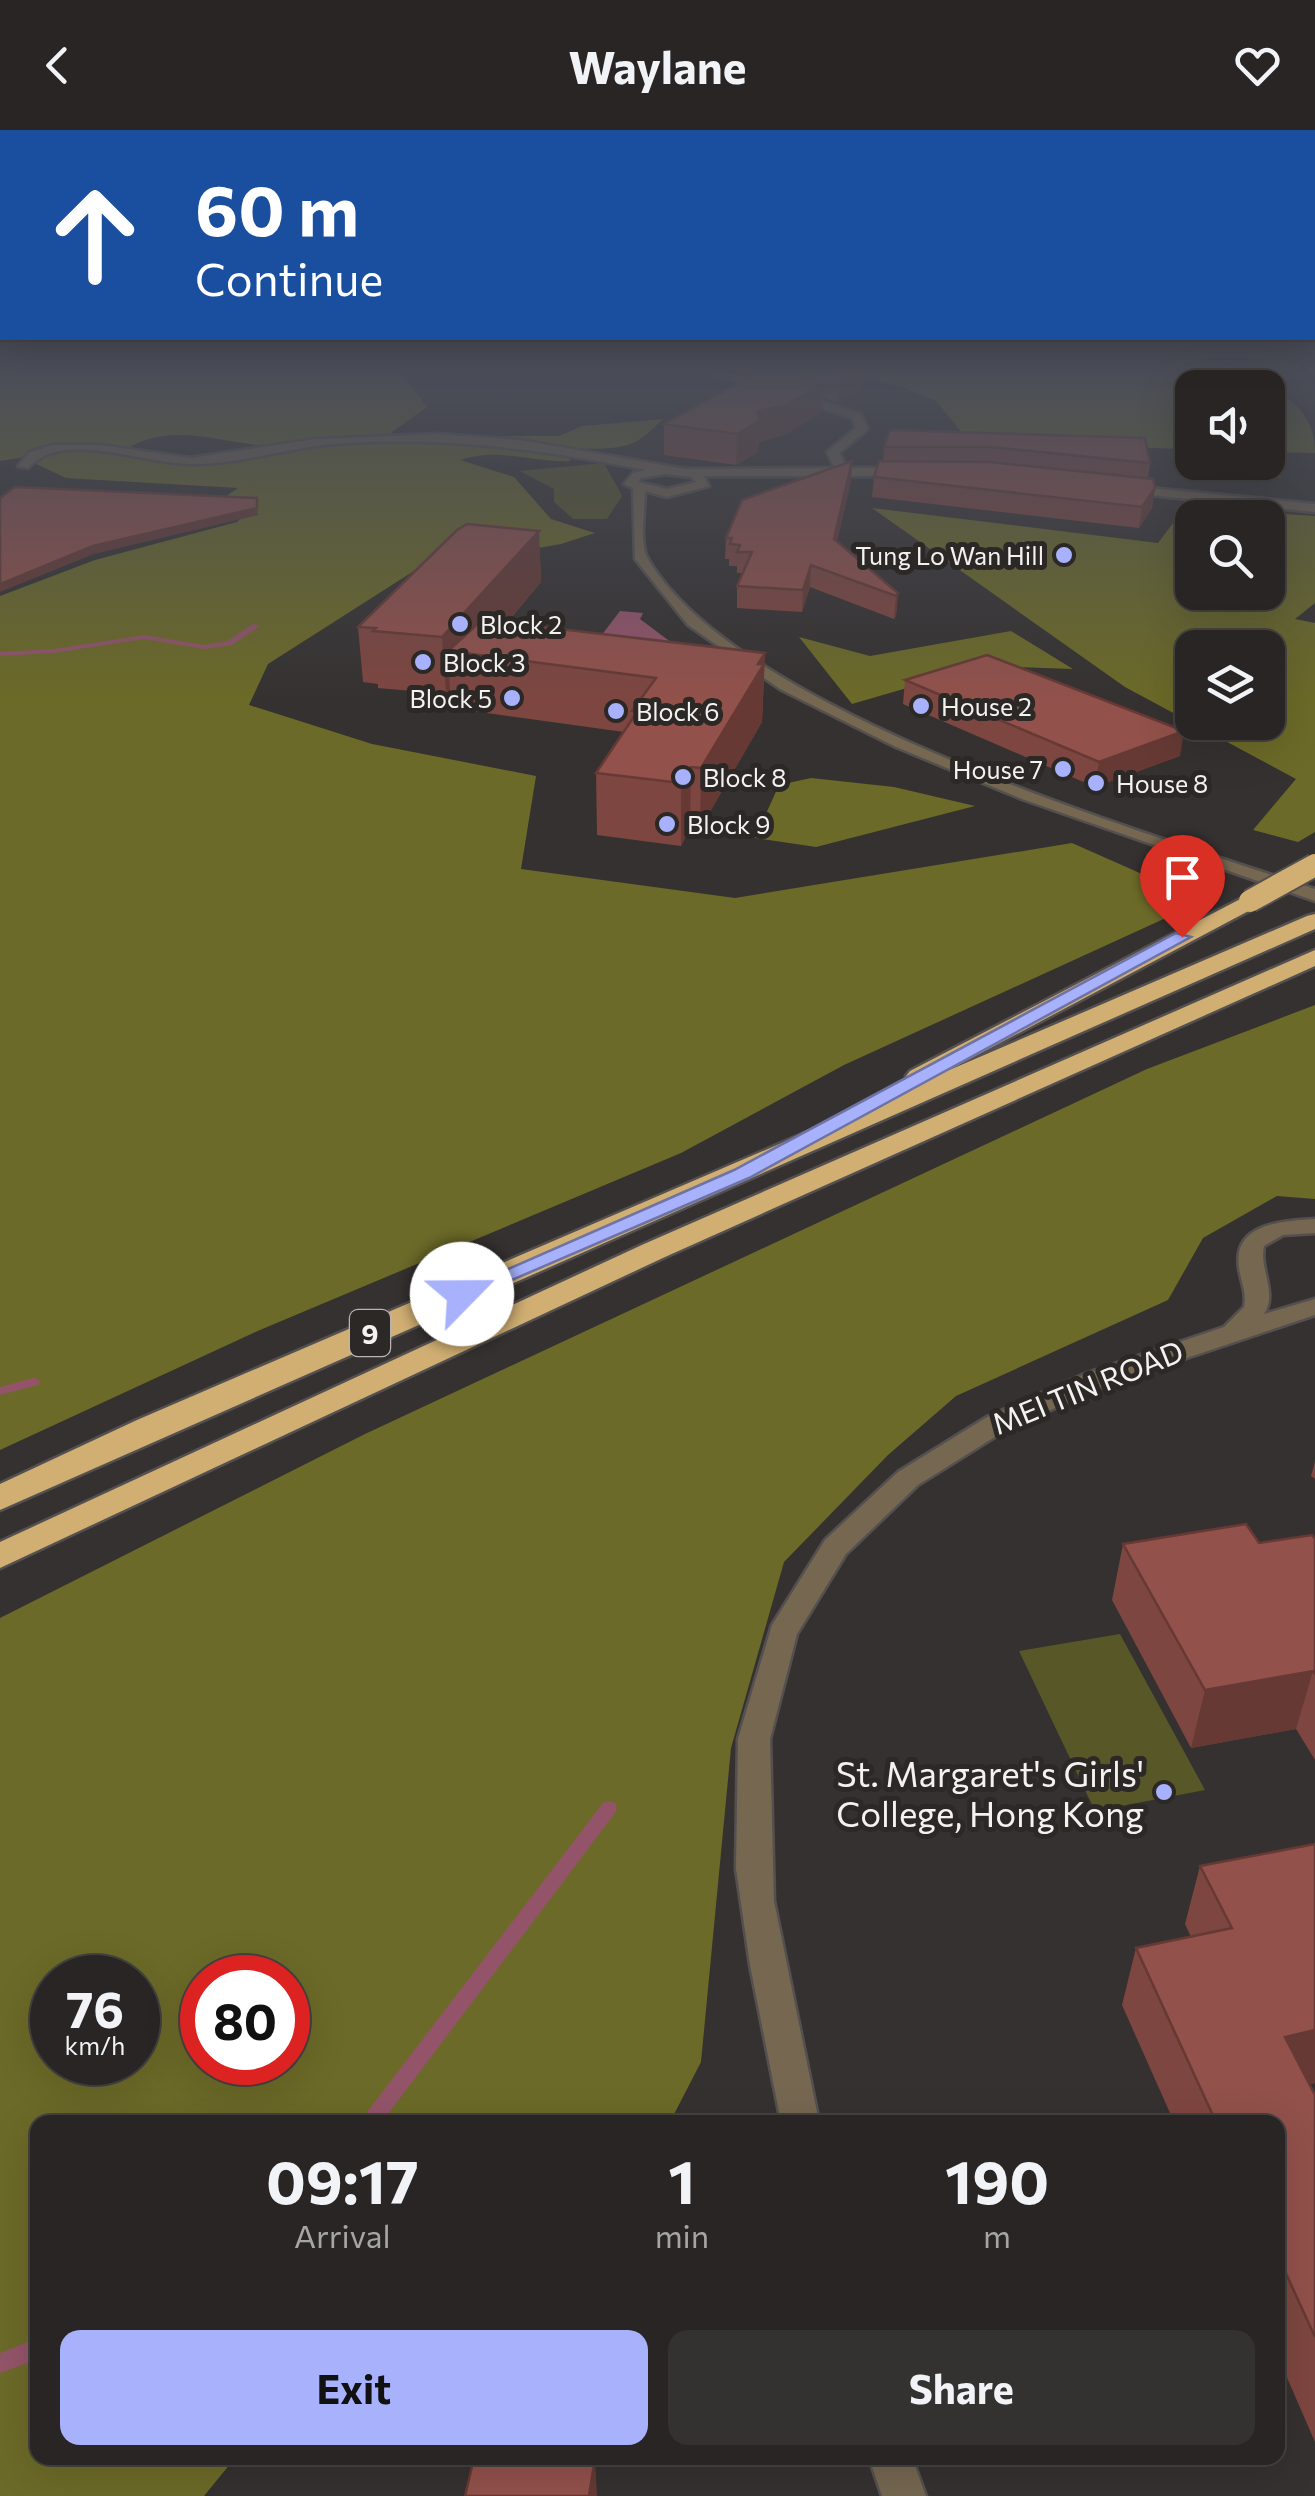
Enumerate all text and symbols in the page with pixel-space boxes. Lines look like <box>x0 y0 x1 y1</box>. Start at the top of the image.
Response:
icon: back <box>30 38 85 93</box>
text: Waylane <box>568 38 747 93</box>
icon: heart <box>1230 38 1285 93</box>
text: 60 m <box>195 165 359 250</box>
icon: ahead <box>30 170 160 300</box>
text: Continue <box>195 250 383 305</box>
map controls <box>1175 370 1285 740</box>
button: sound <box>1175 370 1285 480</box>
button: search <box>1175 500 1285 610</box>
place label: Tung Lo Wan Hill <box>855 540 1044 570</box>
marker: Tung Lo Wan Hill <box>1053 544 1075 566</box>
place label: Block 2 <box>480 609 562 639</box>
marker: Block 2 <box>449 613 471 635</box>
button: layers <box>1175 630 1285 740</box>
place label: Block 3 <box>443 647 525 677</box>
marker: Block 3 <box>412 651 434 673</box>
place label: Block 5 <box>410 683 492 713</box>
marker: Block 5 <box>501 687 523 709</box>
place label: House 2 <box>941 691 1032 721</box>
marker: House 2 <box>910 695 932 717</box>
place label: Block 6 <box>636 696 719 726</box>
marker: Block 6 <box>605 700 627 722</box>
place label: House 7 <box>953 754 1043 784</box>
marker: House 7 <box>1052 758 1074 780</box>
place label: Block 8 <box>703 762 786 792</box>
marker: Block 8 <box>672 766 694 788</box>
place label: House 8 <box>1116 768 1208 798</box>
marker: House 8 <box>1085 772 1107 794</box>
place label: Block 9 <box>687 809 770 839</box>
marker: Block 9 <box>656 813 678 835</box>
pin <box>1140 835 1225 938</box>
icon: arrive <box>1155 850 1210 905</box>
position arrow <box>410 1242 514 1346</box>
road number: 9 <box>350 1310 390 1356</box>
street label: MEI TIN ROAD <box>986 1331 1188 1441</box>
place label: St. Margaret's Girls' College, Hong Kong <box>836 1751 1144 1834</box>
marker: St. Margaret's Girls' College, Hong Kong <box>1153 1781 1175 1803</box>
speed limit sign: 80 <box>180 1955 310 2085</box>
text: 76 <box>66 1977 124 2038</box>
text: km/h <box>65 2030 125 2060</box>
text: 09:17 <box>266 2143 419 2216</box>
text: 1 <box>668 2143 695 2216</box>
text: 190 <box>945 2143 1049 2216</box>
text: Arrival <box>294 2215 391 2255</box>
text: min <box>655 2215 709 2255</box>
text: m <box>983 2215 1011 2255</box>
button: Exit <box>60 2330 648 2445</box>
button: Share <box>668 2330 1255 2445</box>

